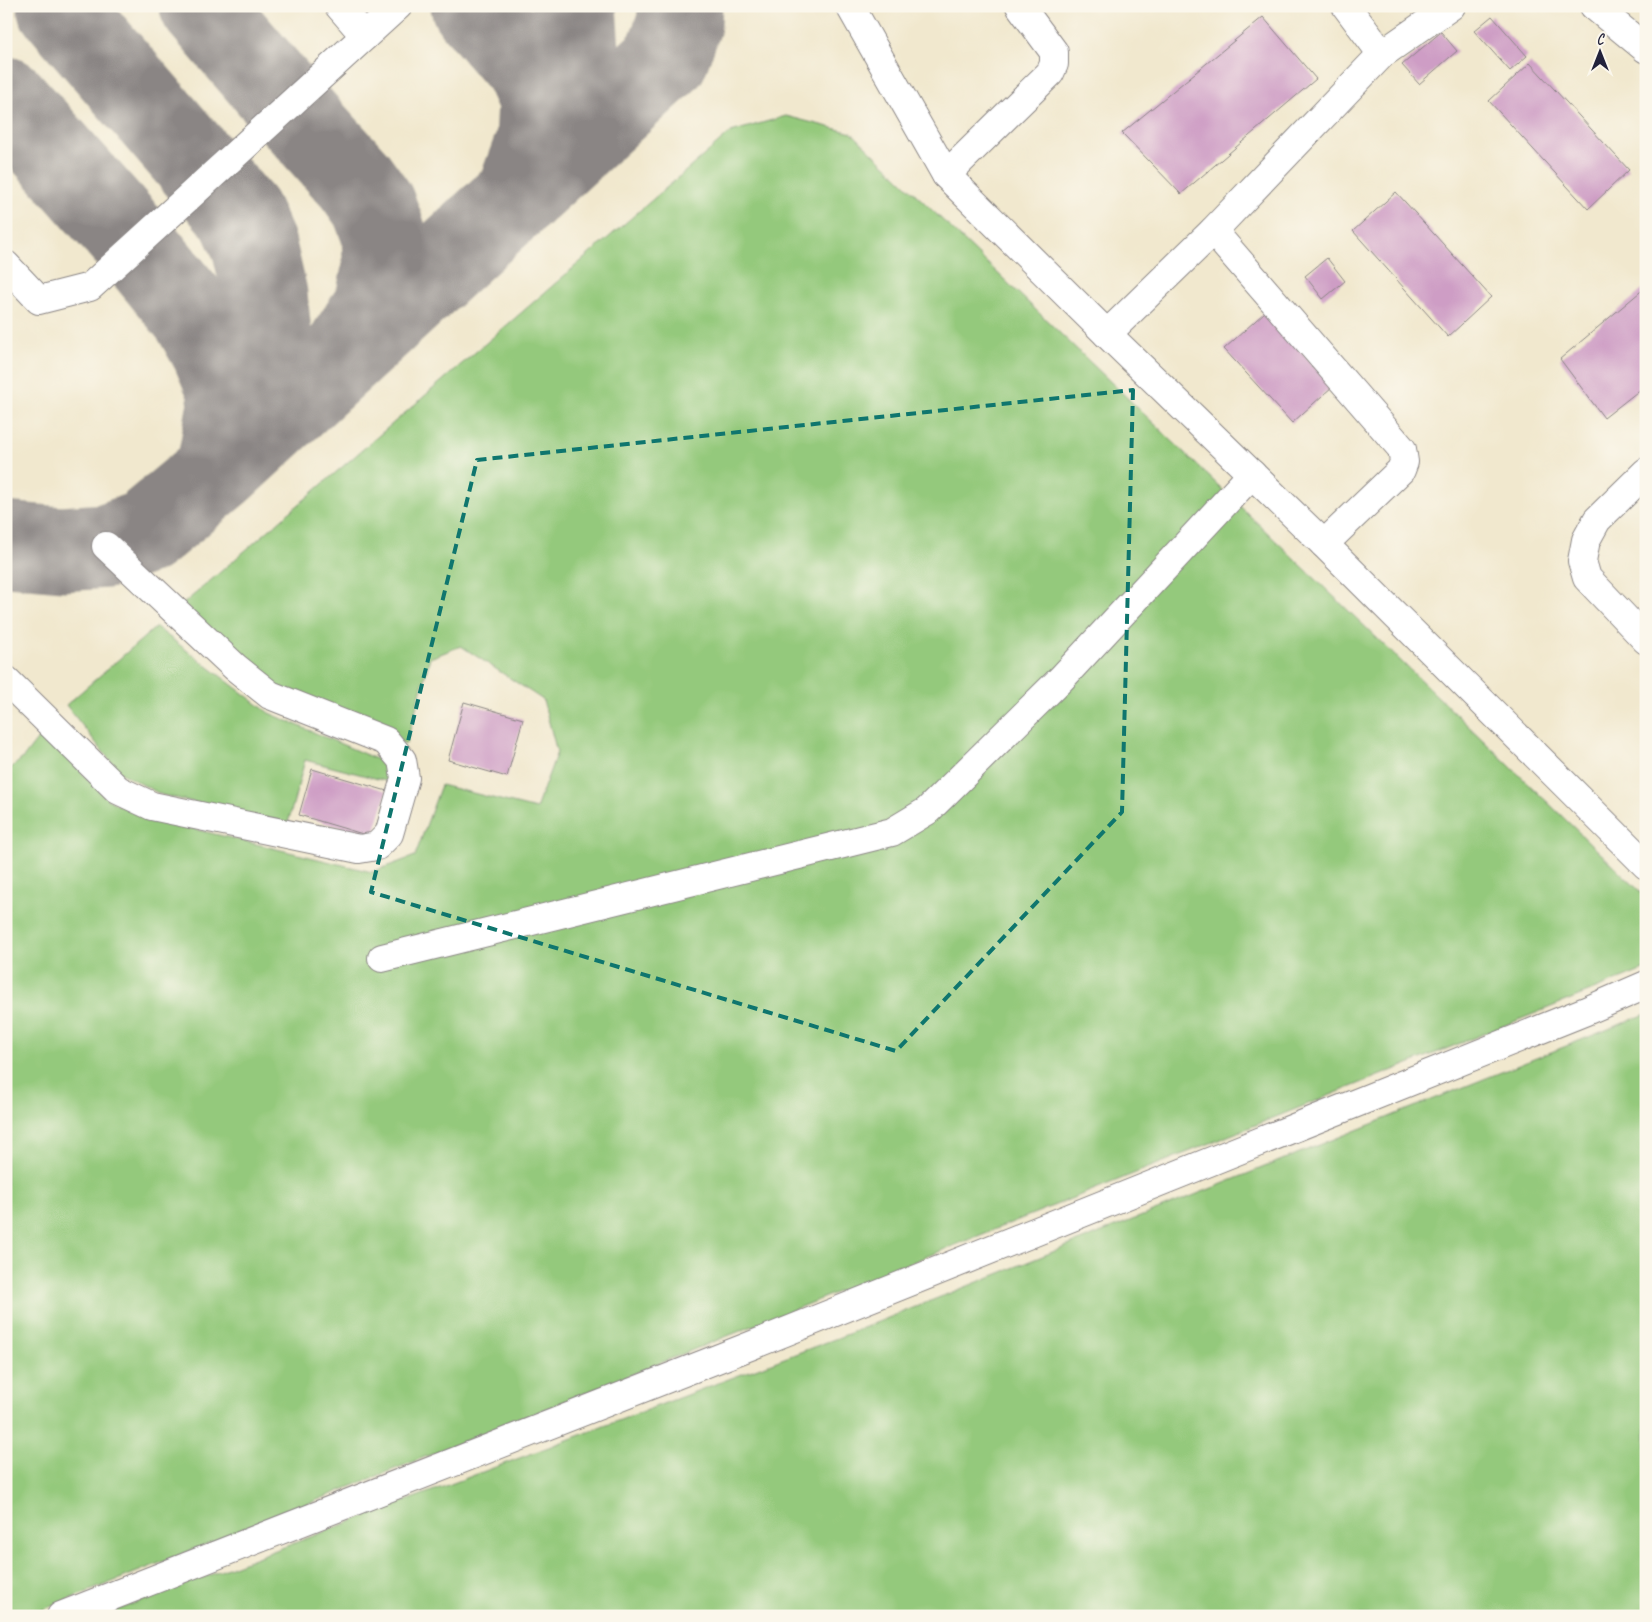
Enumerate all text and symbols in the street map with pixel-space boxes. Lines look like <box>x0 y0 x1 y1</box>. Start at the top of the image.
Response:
north arrow <box>1574 28 1624 78</box>
text: С <box>1597 31 1606 48</box>

